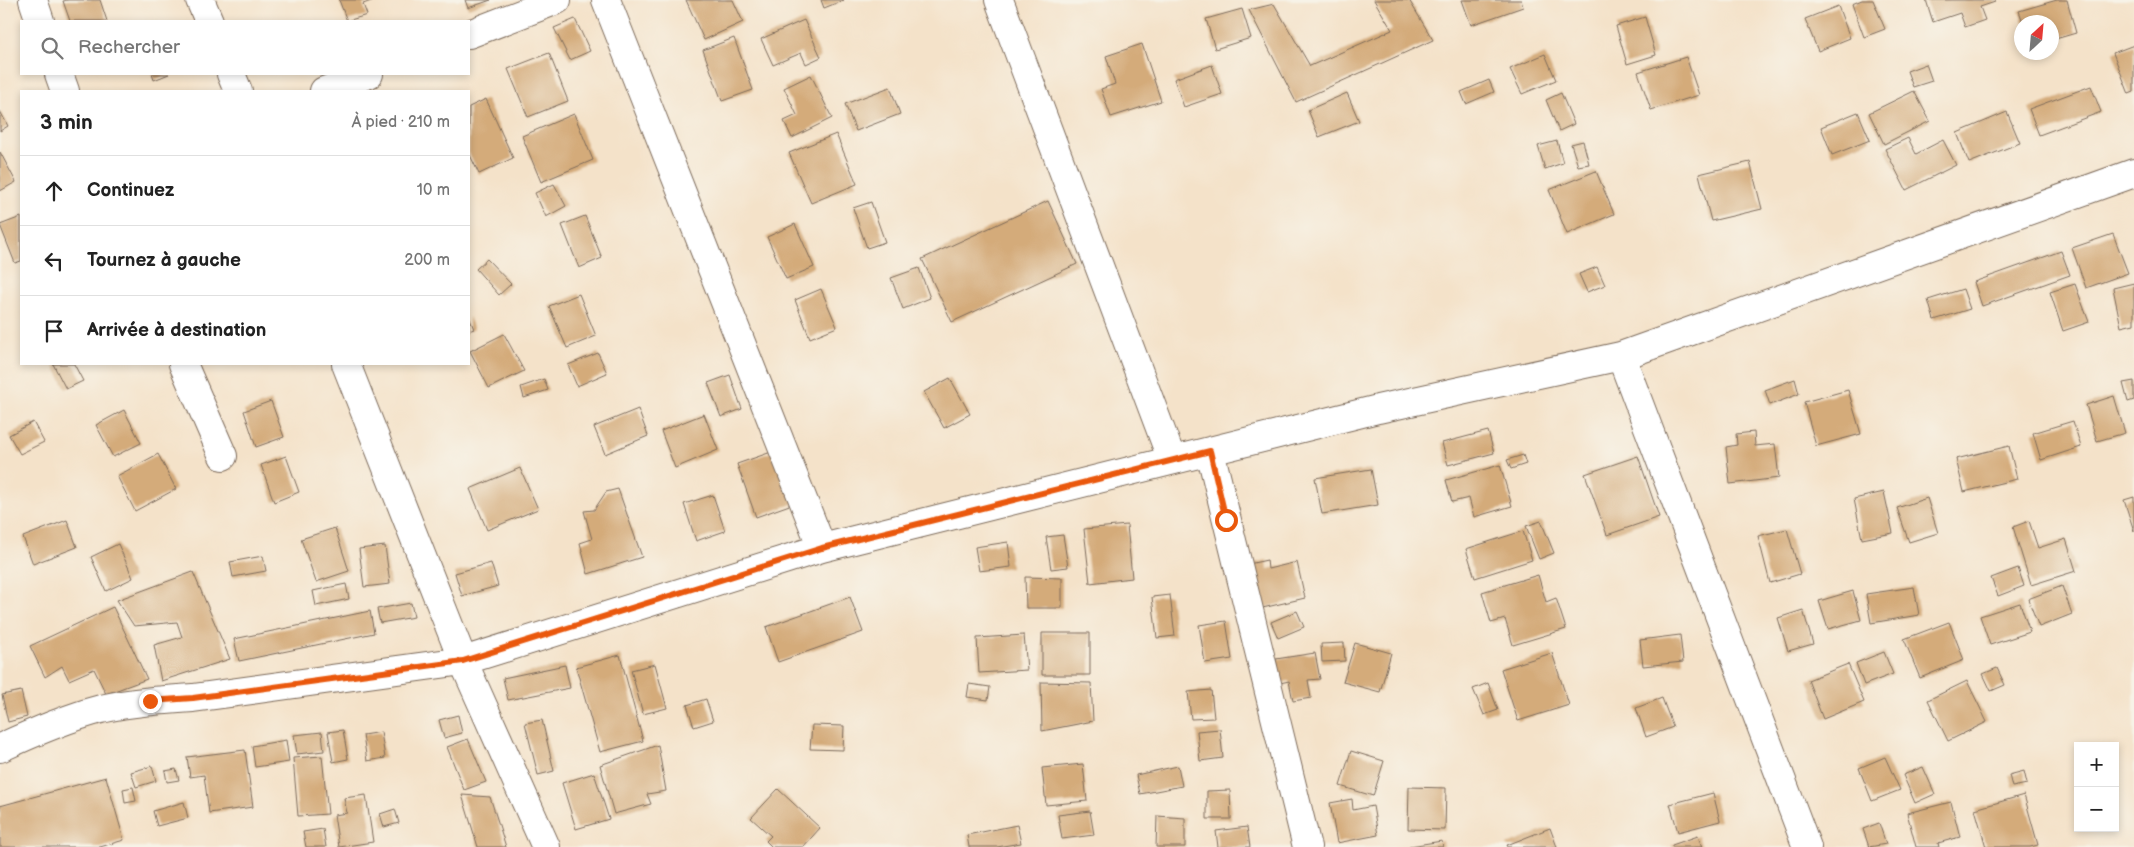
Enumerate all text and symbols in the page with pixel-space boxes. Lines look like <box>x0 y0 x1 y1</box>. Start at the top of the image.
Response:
north arrow <box>2014 15 2059 60</box>
search box <box>20 20 470 75</box>
icon: search <box>38 34 66 62</box>
text: Rechercher <box>78 36 180 59</box>
text: 3 min <box>40 110 93 135</box>
text: À pied · 210 m <box>351 113 450 132</box>
icon: ahead <box>40 177 68 205</box>
text: Continuez <box>87 179 174 202</box>
text: 10 m <box>417 181 450 200</box>
icon: left <box>40 247 68 275</box>
text: Tournez à gauche <box>87 249 241 272</box>
text: 200 m <box>404 251 450 270</box>
icon: arrive <box>40 317 68 345</box>
text: Arrivée à destination <box>87 319 266 342</box>
route start <box>1215 509 1238 532</box>
route end <box>139 690 162 713</box>
map controls <box>2074 742 2119 832</box>
button: + <box>2074 742 2119 787</box>
button: − <box>2074 787 2119 832</box>

